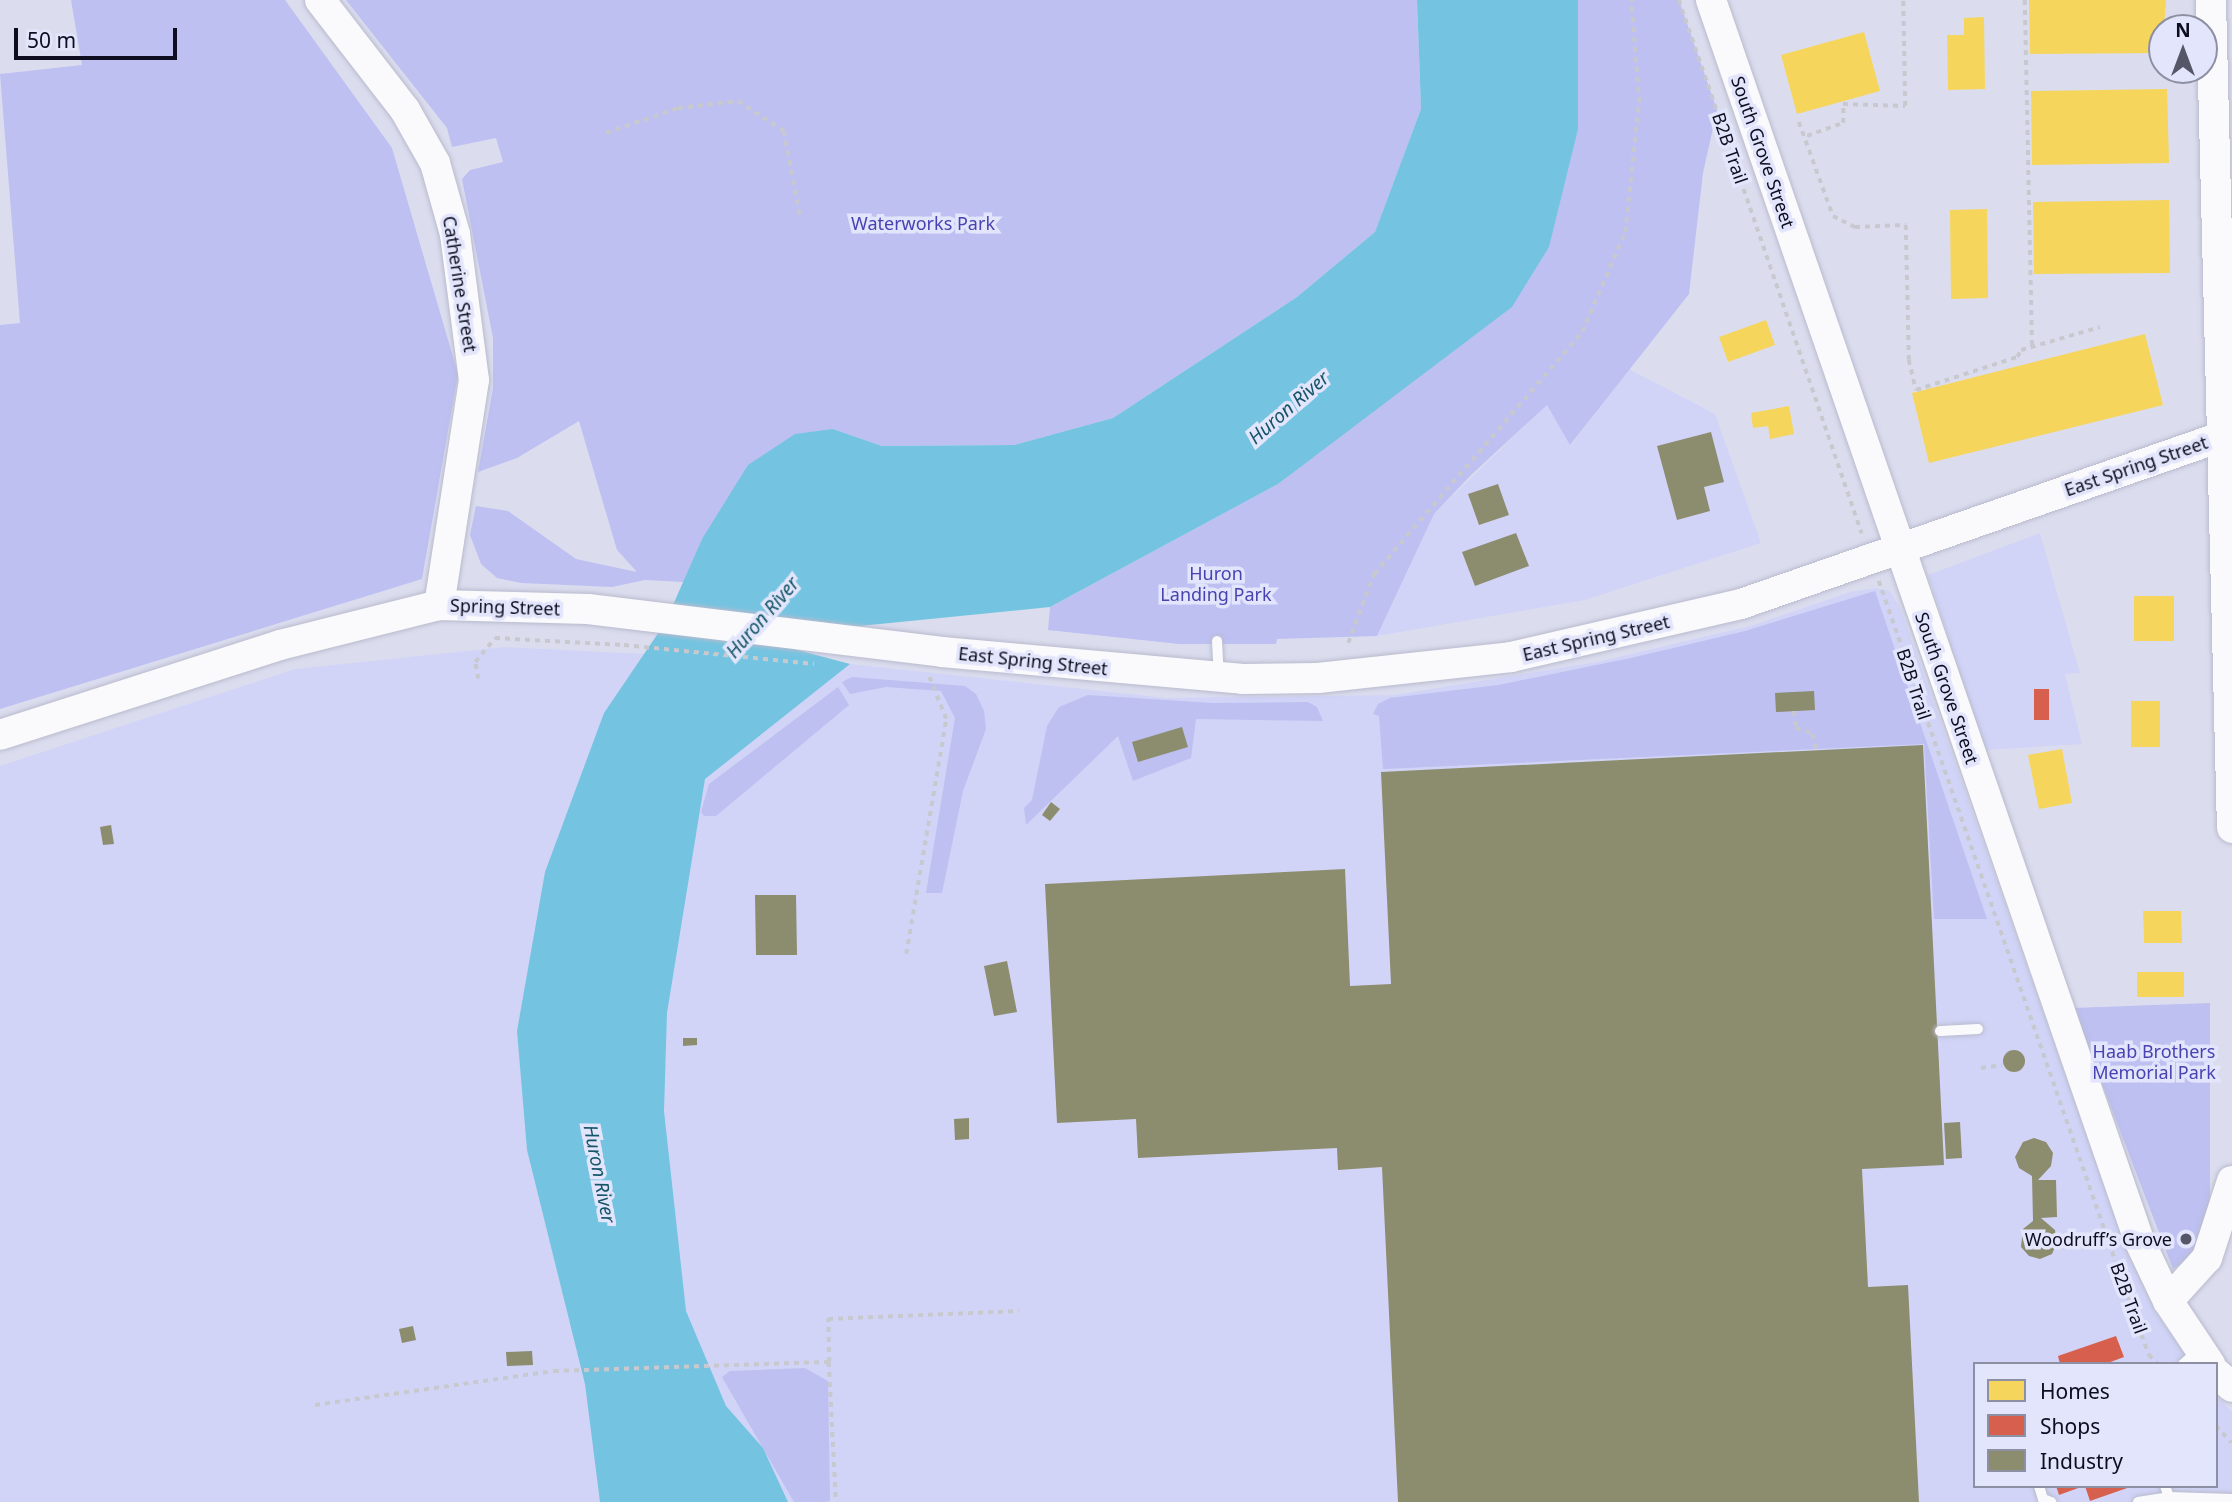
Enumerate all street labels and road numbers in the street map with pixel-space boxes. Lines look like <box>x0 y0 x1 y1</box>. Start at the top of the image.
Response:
street label: South Grove Street <box>1727 73 1799 231</box>
street label: B2B Trail <box>1708 110 1752 186</box>
street label: Catherine Street <box>439 214 481 354</box>
street label: East Spring Street <box>2062 431 2210 501</box>
street label: Spring Street <box>450 594 560 620</box>
street label: South Grove Street <box>1911 609 1983 767</box>
street label: East Spring Street <box>1520 611 1672 665</box>
street label: East Spring Street <box>957 642 1109 680</box>
street label: B2B Trail <box>1892 646 1936 722</box>
street label: B2B Trail <box>2106 1260 2152 1336</box>

